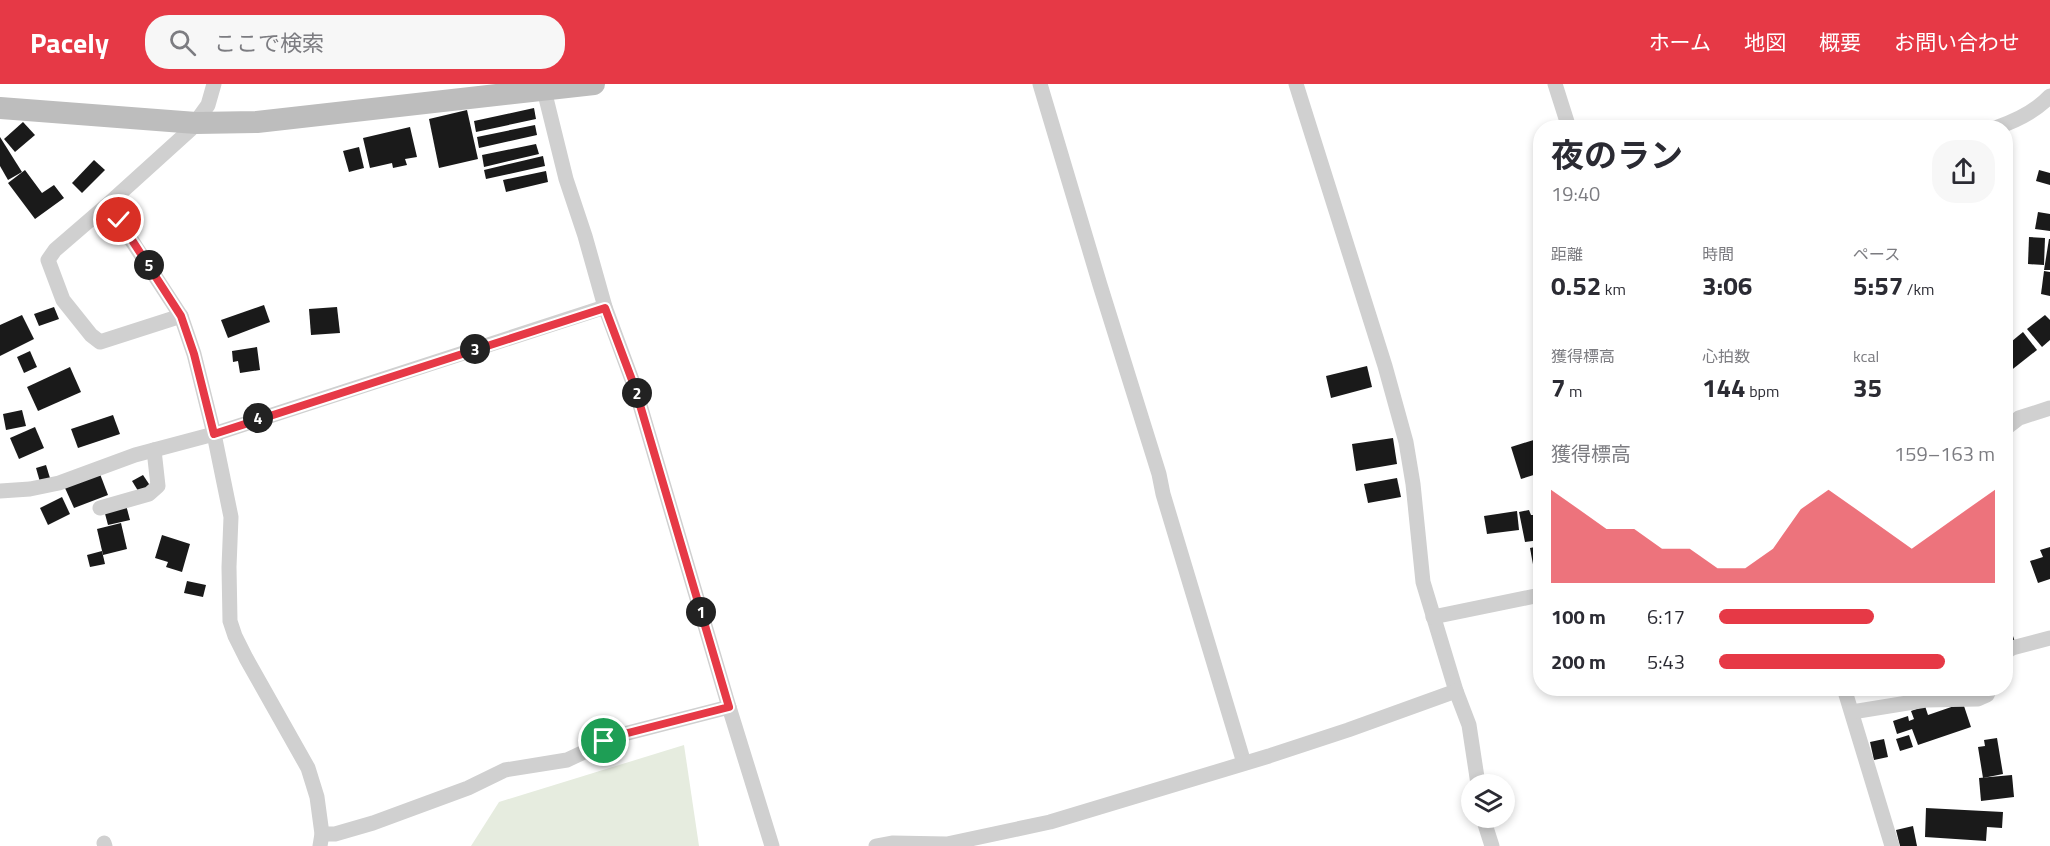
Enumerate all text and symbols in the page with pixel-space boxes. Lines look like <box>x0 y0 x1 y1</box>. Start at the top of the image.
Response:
search box <box>145 15 565 69</box>
text: Pacely <box>30 21 109 64</box>
icon: search <box>166 26 199 59</box>
text: ここで検索 <box>214 26 324 60</box>
text: ホーム <box>1649 26 1711 58</box>
text: 地図 <box>1744 26 1786 58</box>
text: 概要 <box>1819 26 1861 58</box>
text: お問い合わせ <box>1894 26 2020 58</box>
text: 夜のラン <box>1551 130 1683 180</box>
button: share <box>1932 140 1995 203</box>
text: 19:40 <box>1551 178 1600 209</box>
pin <box>93 194 144 245</box>
icon: check <box>102 203 135 236</box>
text: 距離 <box>1551 242 1583 266</box>
text: 時間 <box>1702 242 1734 266</box>
text: ペース <box>1853 242 1900 266</box>
pin: 5 <box>134 250 164 280</box>
text: 5 <box>145 253 153 277</box>
text: 0.52 <box>1551 266 1601 305</box>
text: 3:06 <box>1702 266 1752 305</box>
text: 5:57 <box>1853 266 1903 305</box>
text: km <box>1601 277 1626 301</box>
text: /km <box>1903 277 1935 301</box>
pin: 3 <box>460 334 490 364</box>
text: 3 <box>471 337 479 361</box>
text: 獲得標高 <box>1551 344 1615 368</box>
text: 心拍数 <box>1702 344 1750 368</box>
text: kcal <box>1853 344 1879 368</box>
text: 7 <box>1551 368 1566 407</box>
text: 144 <box>1702 368 1746 407</box>
text: 35 <box>1853 368 1882 407</box>
pin: 2 <box>622 378 652 408</box>
text: m <box>1566 379 1582 403</box>
text: bpm <box>1746 379 1779 403</box>
text: 2 <box>633 381 641 405</box>
pin: 4 <box>243 403 273 433</box>
text: 4 <box>254 406 262 430</box>
text: 獲得標高 <box>1551 438 1631 469</box>
text: 159–163 m <box>1894 438 1995 469</box>
pin: 1 <box>686 597 716 627</box>
text: 1 <box>697 600 705 624</box>
text: 100 m <box>1551 601 1606 632</box>
text: 6:17 <box>1647 601 1685 632</box>
text: 200 m <box>1551 646 1606 677</box>
text: 5:43 <box>1647 646 1685 677</box>
pin <box>578 715 629 766</box>
icon: arrive <box>587 724 620 757</box>
map controls <box>1461 774 1515 828</box>
button: layers <box>1461 774 1515 828</box>

